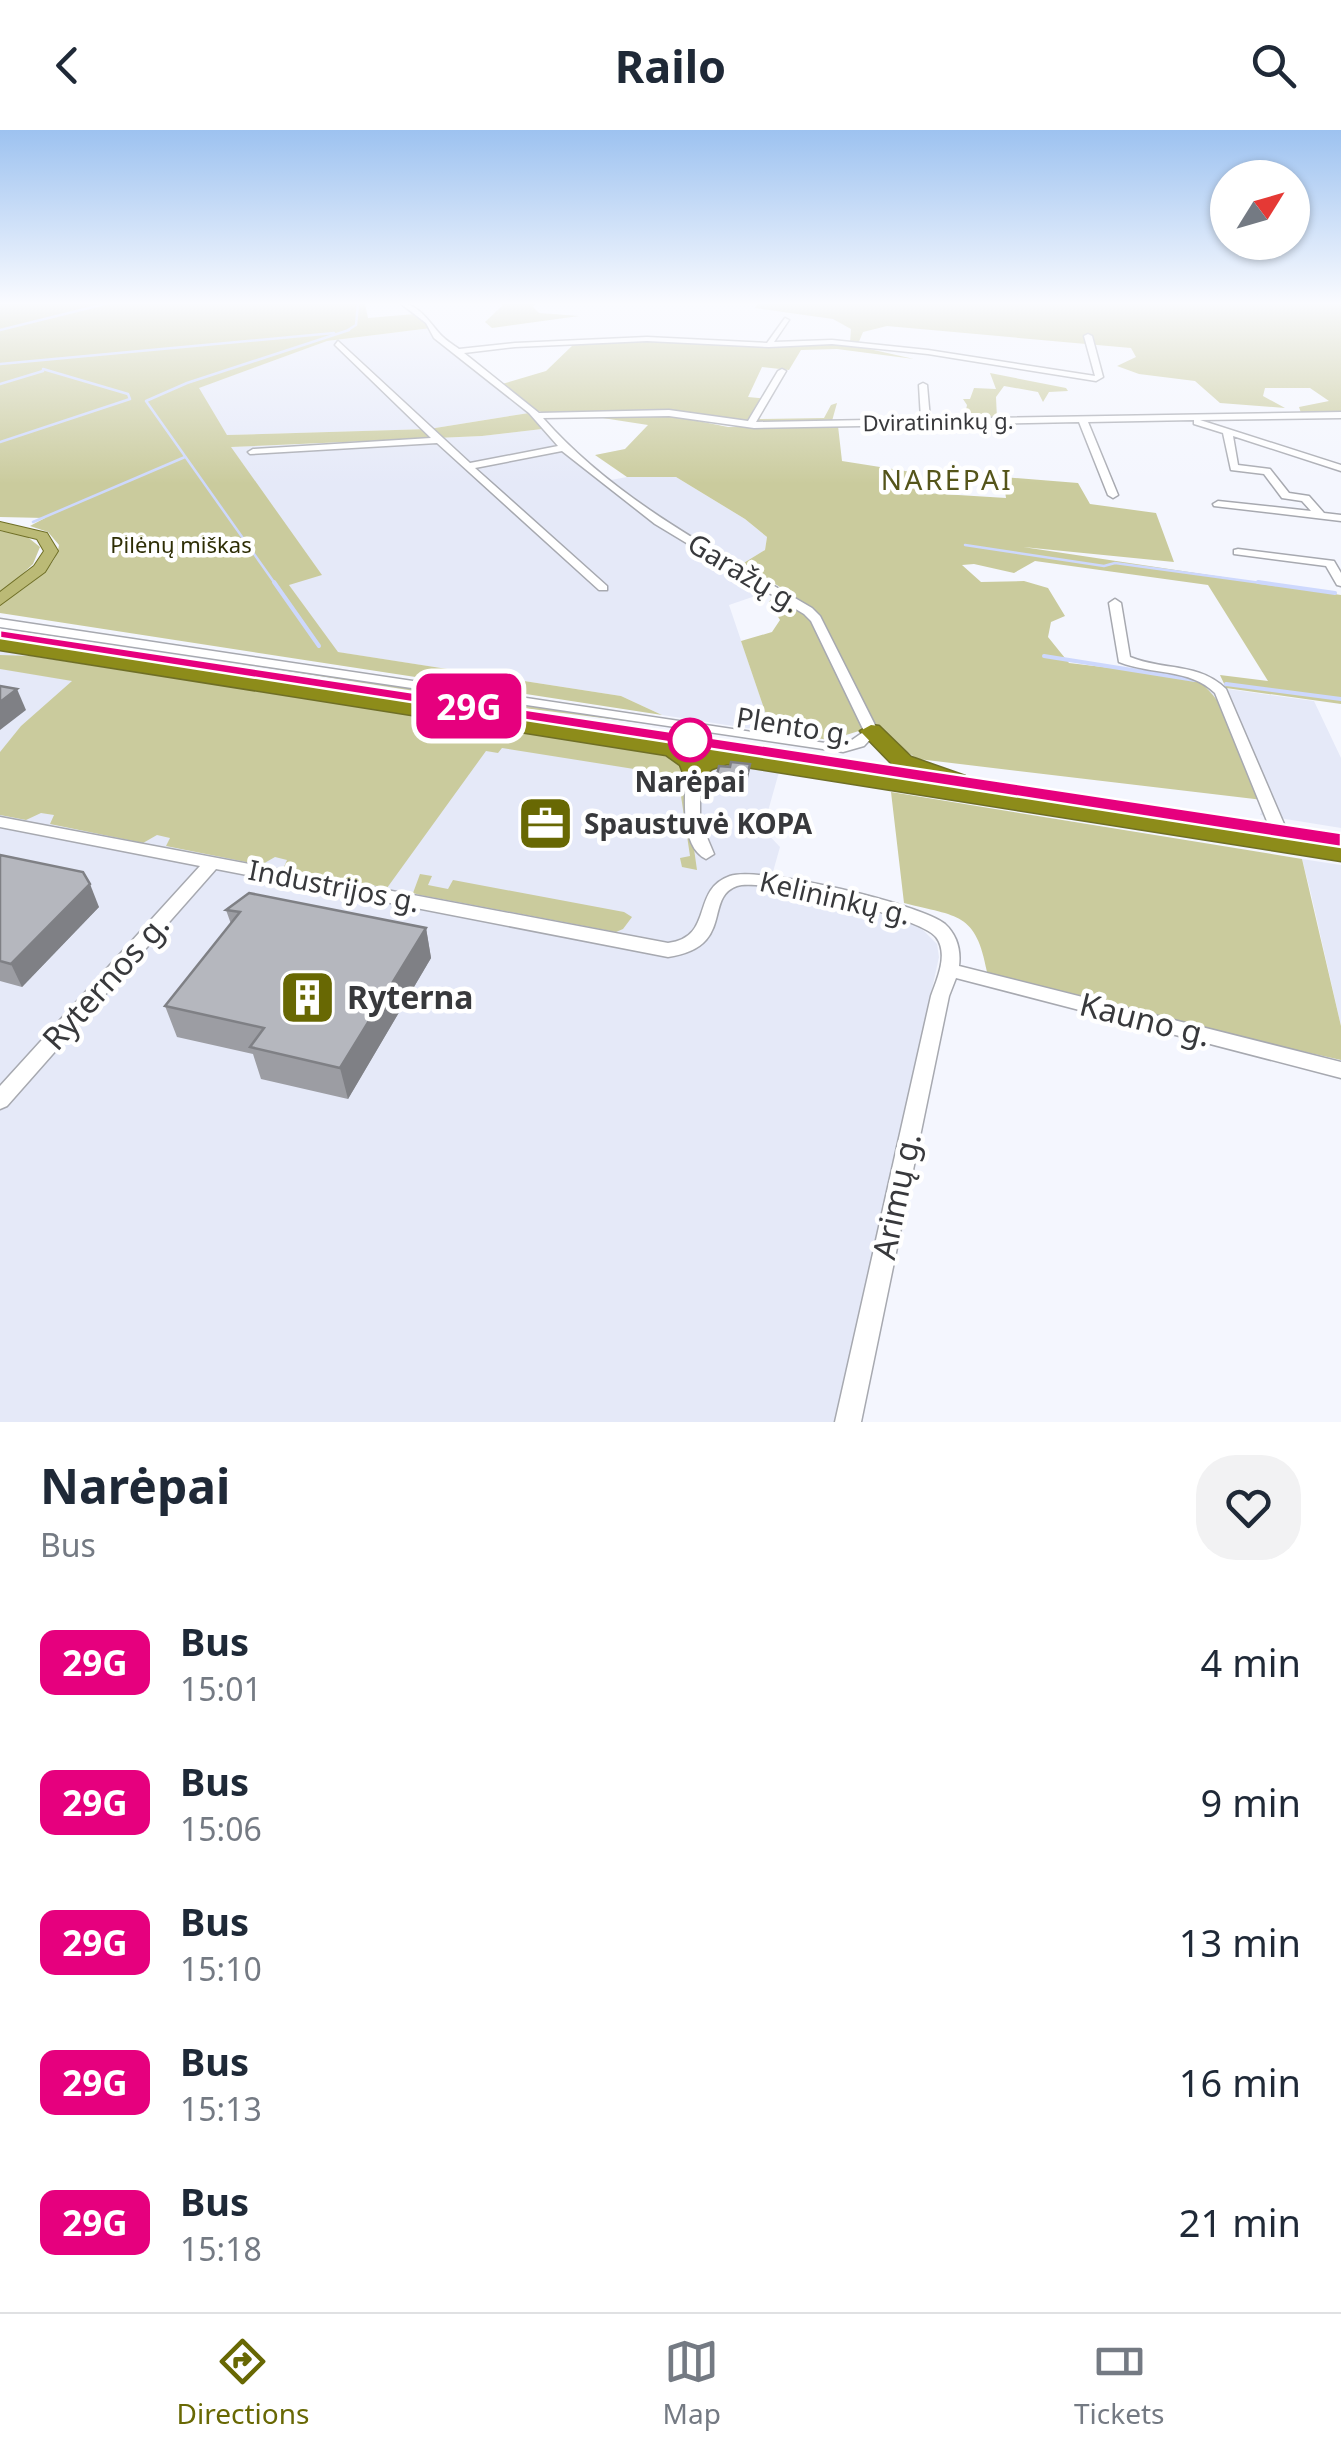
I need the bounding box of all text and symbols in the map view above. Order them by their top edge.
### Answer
text: Railo [615,35,726,96]
icon: back [40,38,95,93]
icon: search [1246,38,1301,93]
north arrow [1210,160,1310,260]
map controls [1210,160,1310,260]
street label: Dviratininkų g. [862,405,1014,437]
district label: NARĖPAI [881,460,1013,498]
street label: Garažų g. [681,524,808,621]
park label: Pilėnų miškas [110,529,252,559]
line badge: 29G [412,674,526,738]
text: 29G [436,683,502,730]
street label: Plento g. [734,697,855,753]
marker: Narėpai [669,719,711,761]
place label: Narėpai [634,762,746,800]
office icon: Spaustuvė KOPA [515,794,575,854]
place label: Spaustuvė KOPA [584,804,813,842]
street label: Industrijos g. [246,850,423,920]
street label: Kelininkų g. [756,861,914,933]
street label: Ryternos g. [32,903,178,1059]
building icon: Ryterna [278,968,338,1028]
place label: Ryterna [347,975,474,1018]
street label: Kauno g. [1076,982,1215,1056]
street label: Arimų g. [861,1129,930,1263]
text: Narėpai [40,1453,230,1518]
button: heart [1196,1455,1301,1560]
text: Bus [40,1523,96,1566]
text: Bus [180,1615,249,1667]
text: 4 min [1201,1636,1301,1688]
text: 29G [62,1639,128,1686]
text: 15:01 [180,1667,262,1710]
text: Bus [180,1755,249,1807]
text: 9 min [1201,1776,1301,1828]
text: 29G [62,1779,128,1826]
text: 15:06 [180,1807,262,1850]
text: Bus [180,1895,249,1947]
text: 13 min [1179,1916,1301,1968]
text: 29G [62,1919,128,1966]
text: 15:10 [180,1947,262,1990]
text: Bus [180,2035,249,2087]
text: 16 min [1179,2056,1301,2108]
text: 29G [62,2059,128,2106]
text: 15:13 [180,2087,262,2130]
text: Bus [180,2175,249,2227]
text: 21 min [1179,2196,1301,2248]
text: 29G [62,2199,128,2246]
text: 15:18 [180,2227,262,2270]
tab: Directions [177,2334,309,2432]
tab: Map [663,2334,721,2432]
tab: Tickets [1074,2334,1164,2432]

